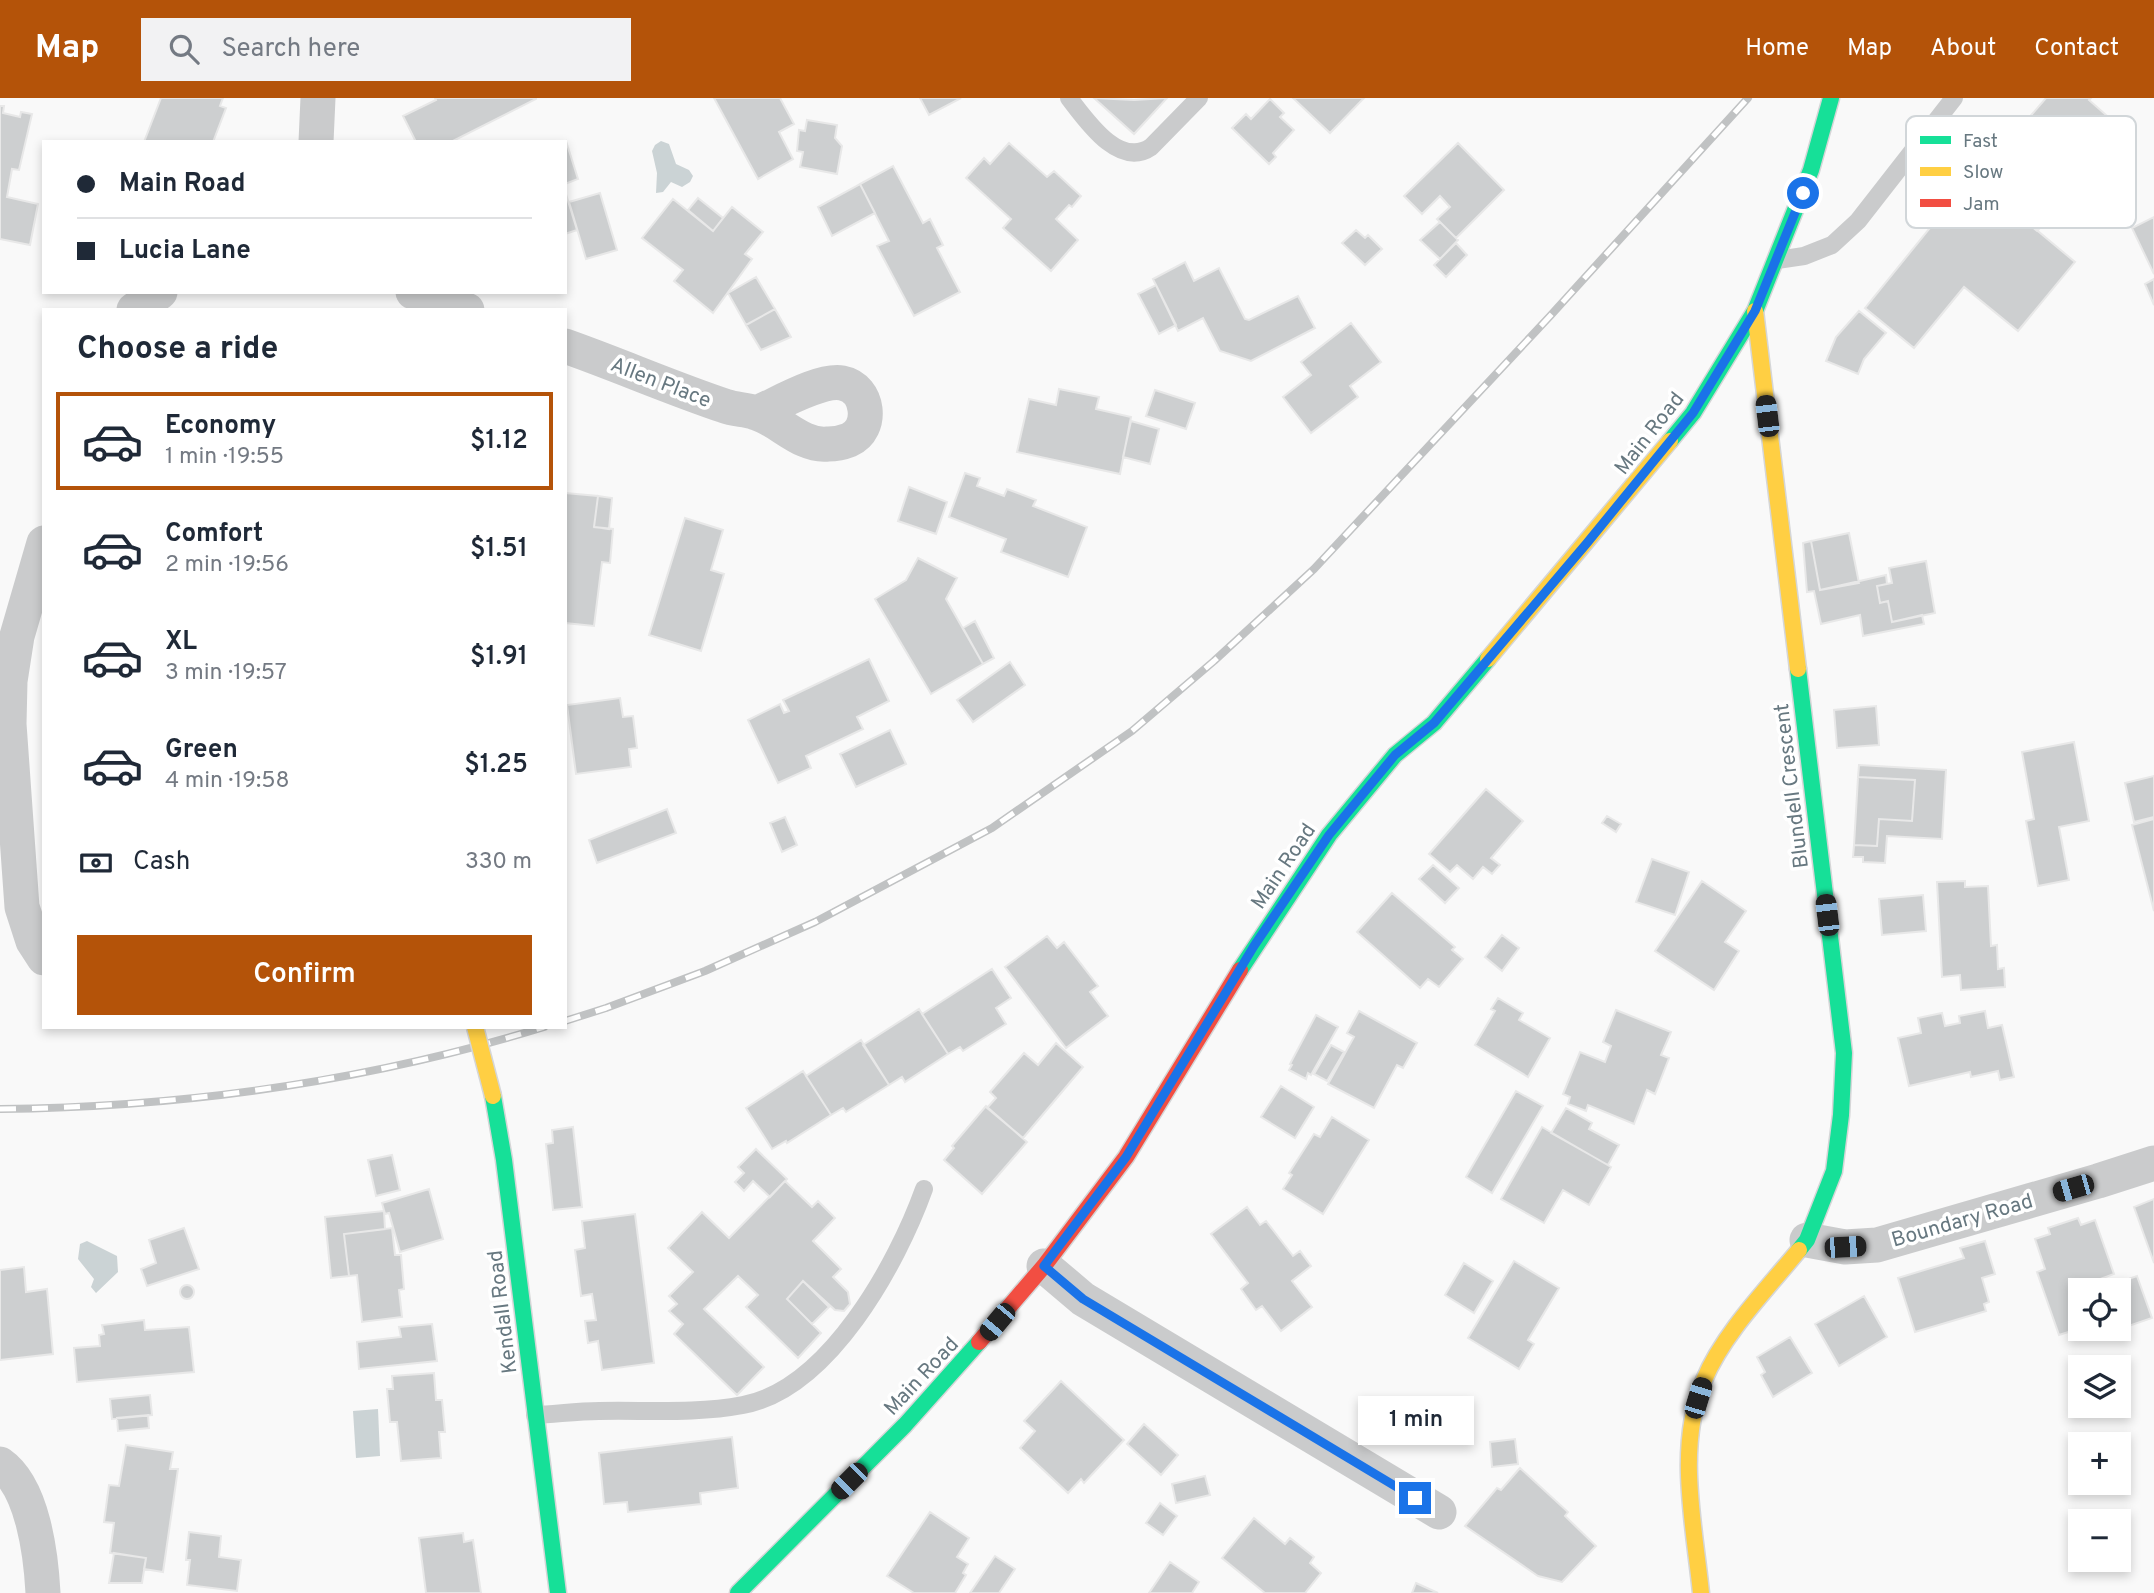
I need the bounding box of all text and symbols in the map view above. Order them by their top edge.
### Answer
search box [141,18,631,81]
text: Map [35,28,99,70]
icon: search [165,30,203,68]
text: Search here [221,33,360,66]
text: Home [1745,34,1809,64]
text: Map [1847,34,1892,64]
text: About [1930,34,1996,64]
text: Contact [2034,34,2119,64]
legend [1906,116,2136,228]
text: Fast [1963,130,1998,154]
text: Slow [1963,161,2003,185]
text: Main Road [119,168,245,201]
route start [1787,177,1819,209]
text: Jam [1963,193,2000,217]
text: Lucia Lane [119,235,251,268]
text: Choose a ride [77,330,278,370]
street label: Allen Place [606,352,715,415]
street label: Main Road [1609,387,1691,481]
car [1755,394,1780,438]
icon: car [81,410,144,473]
text: Economy [165,410,276,443]
text: $1.12 [470,425,528,458]
text: 1 min · 19:55 [165,443,284,472]
icon: car [81,518,144,581]
text: Comfort [165,518,263,551]
text: $1.51 [470,533,528,566]
text: 2 min · 19:56 [165,551,289,580]
icon: car [81,626,144,689]
text: XL [165,626,197,659]
text: $1.91 [470,641,528,674]
text: 3 min · 19:57 [165,659,287,688]
street label: Blundell Crescent [1769,702,1816,870]
icon: car [81,734,144,797]
text: Green [165,734,238,767]
text: $1.25 [464,749,528,782]
text: 4 min · 19:58 [165,767,290,796]
street label: Main Road [1246,819,1323,915]
icon: cash [77,844,115,882]
text: Cash [133,846,190,879]
text: 330 m [465,848,532,877]
car [1815,893,1840,937]
button: Confirm [77,935,532,1015]
car [2050,1172,2097,1204]
street label: Boundary Road [1889,1188,2036,1255]
car [1824,1235,1867,1259]
street label: Kendall Road [483,1248,524,1375]
map controls [2068,1278,2131,1572]
button: locate [2068,1278,2131,1341]
car [976,1299,1019,1345]
street label: Main Road [879,1332,965,1422]
button: layers [2068,1355,2131,1418]
car [1682,1375,1715,1421]
callout: 1 min [1357,1396,1473,1446]
text: 1 min [1389,1406,1443,1435]
button: + [2068,1432,2131,1495]
car [827,1459,872,1503]
route end [1399,1482,1431,1514]
button: − [2068,1509,2131,1572]

